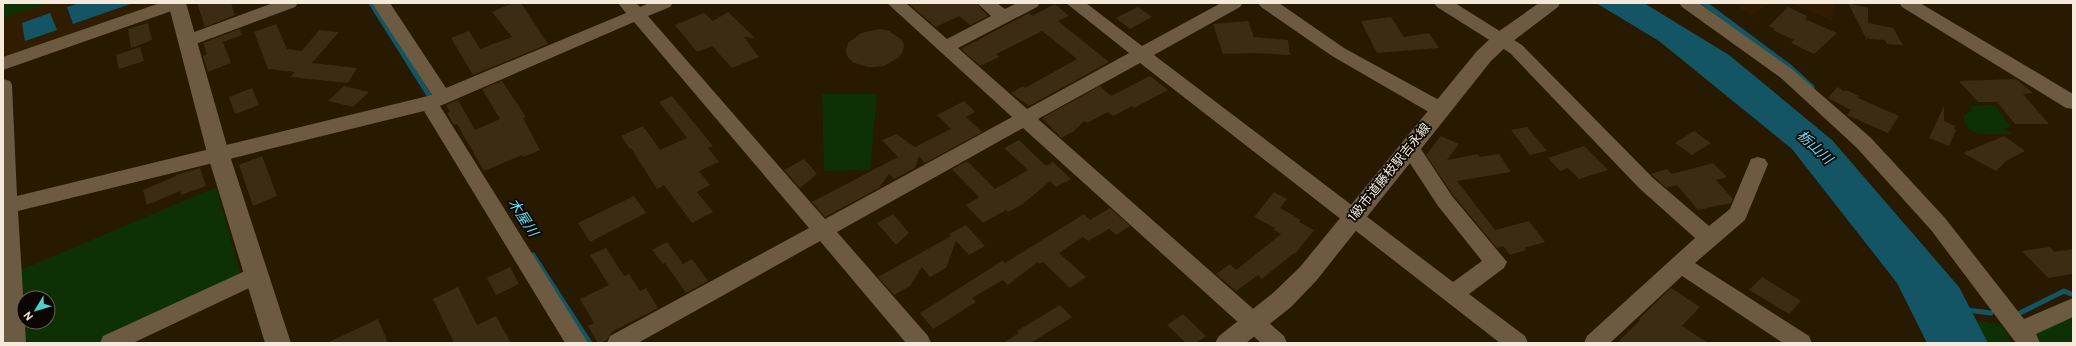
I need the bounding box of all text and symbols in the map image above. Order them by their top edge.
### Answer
street label: 1級市道藤枝駅吉永線 [1345,120,1435,225]
water label: 栃山川 [1793,127,1837,170]
water label: 木屋川 [503,196,542,242]
north arrow [16,290,56,330]
text: N [21,308,37,323]

